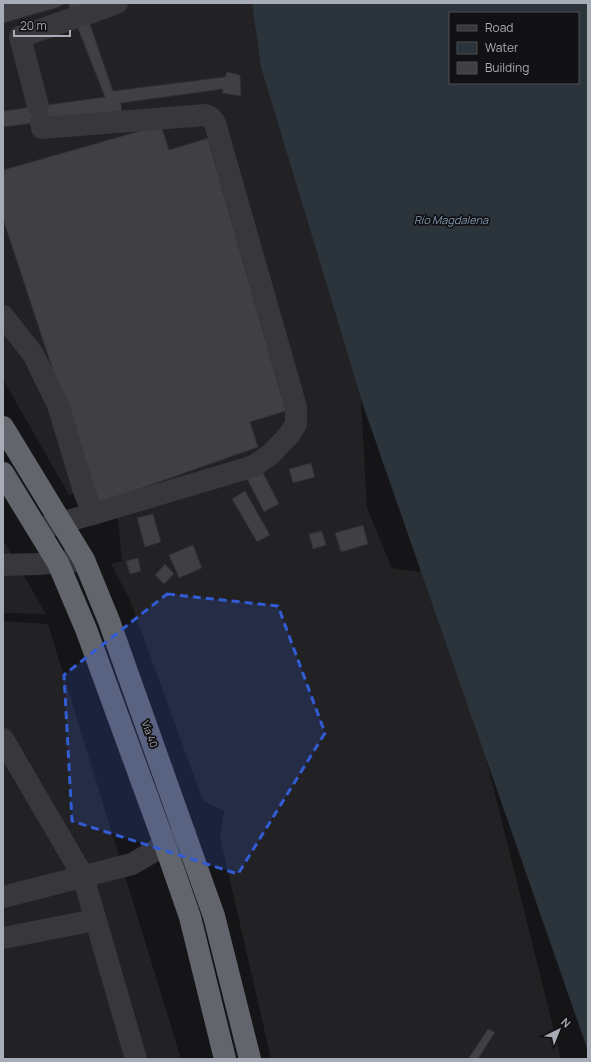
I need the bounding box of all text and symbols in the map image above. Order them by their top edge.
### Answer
scale bar [14,12,70,38]
legend [449,12,579,84]
text: 20 m [20,17,47,34]
text: Road [485,19,513,36]
text: Water [485,39,519,56]
text: Building [485,59,529,76]
water label: Río Magdalena [414,212,489,227]
street label: Vía 40 [139,719,161,749]
north arrow [539,1010,579,1050]
text: N [558,1014,574,1031]

